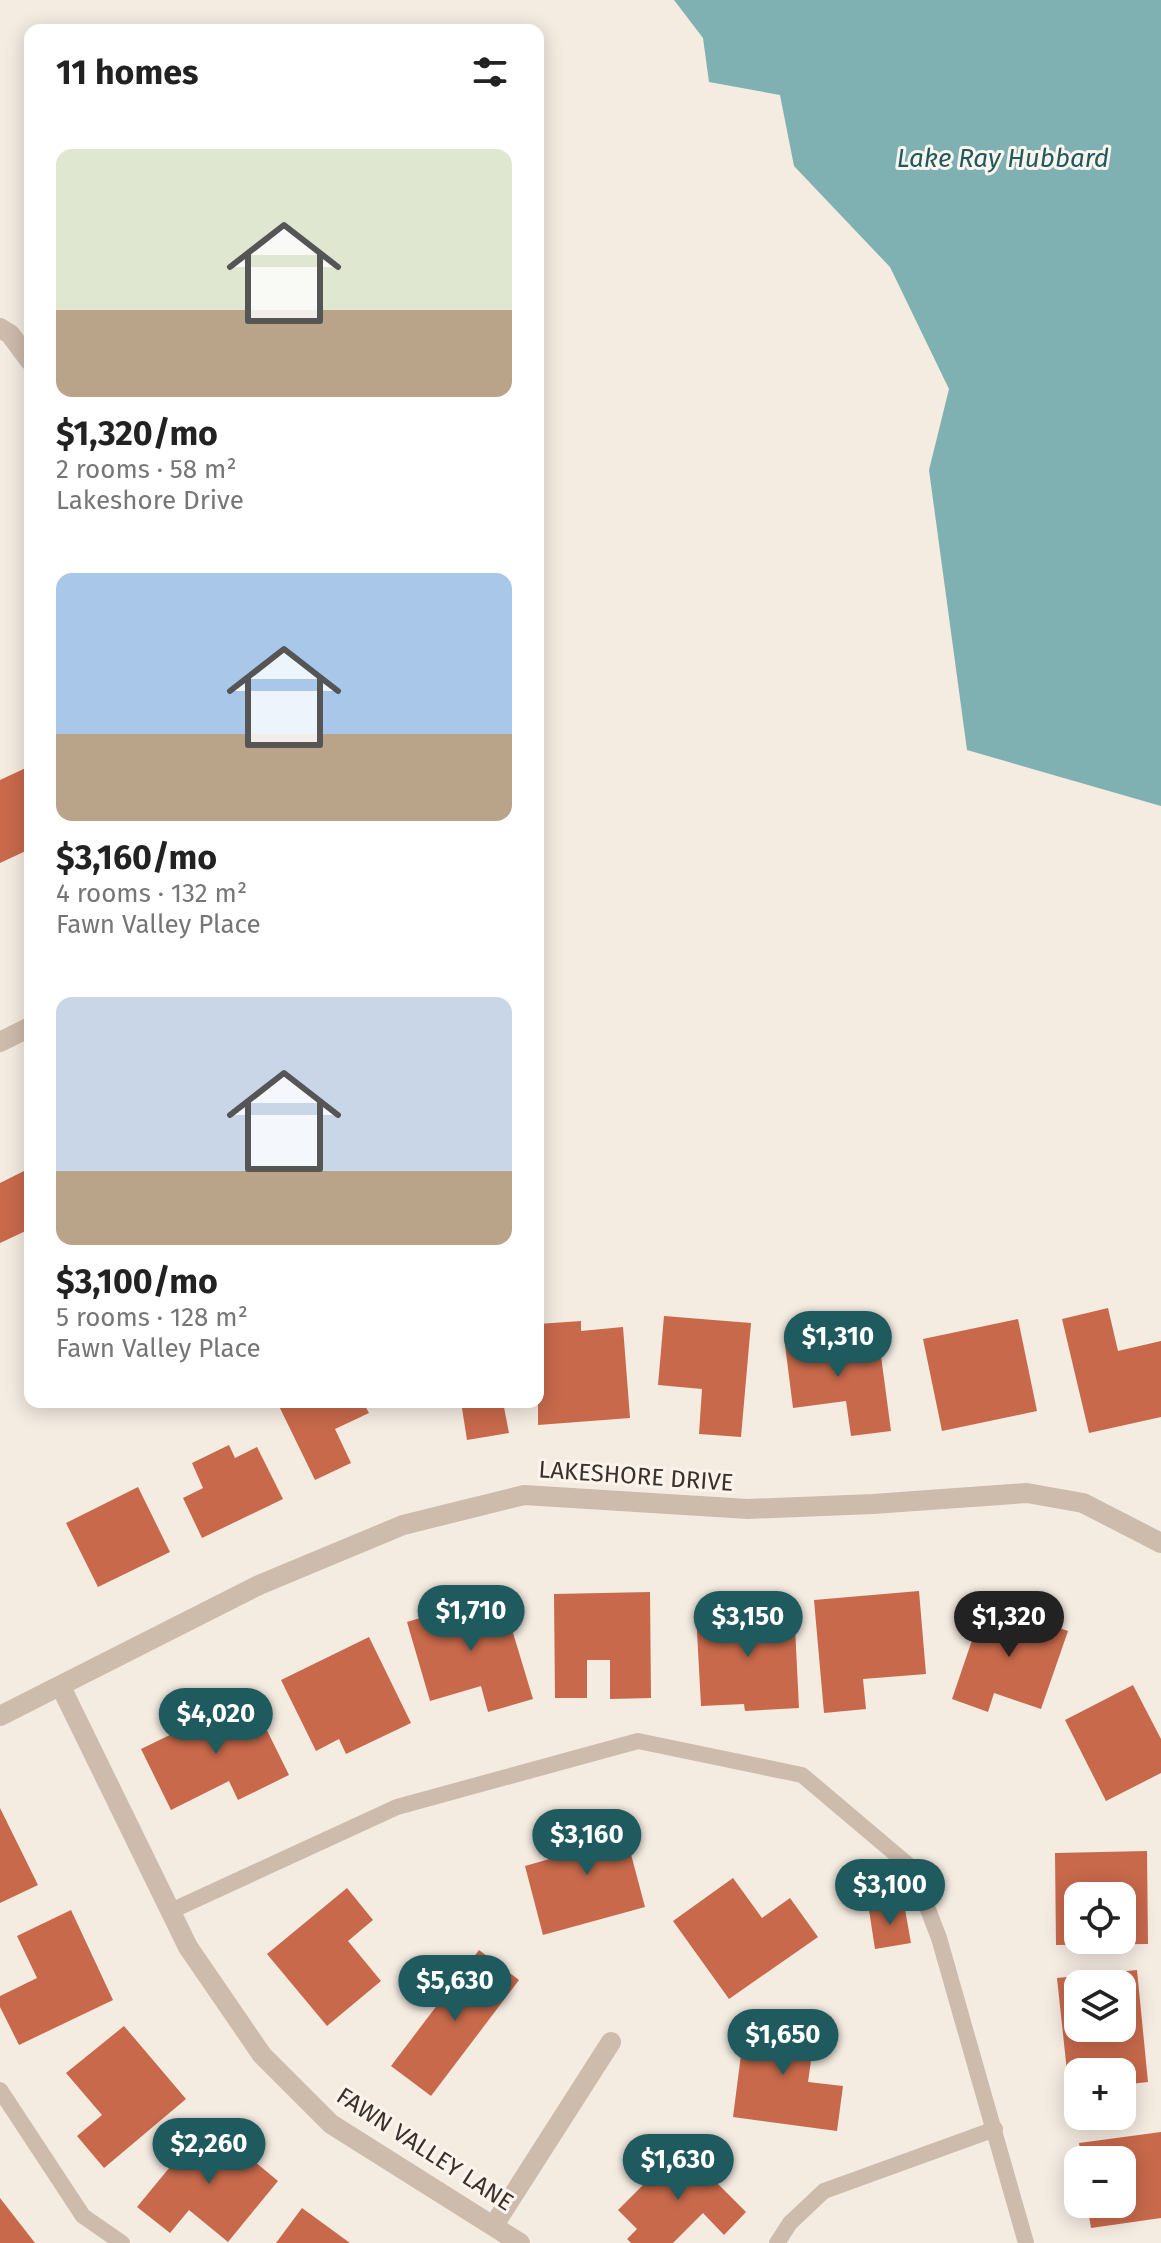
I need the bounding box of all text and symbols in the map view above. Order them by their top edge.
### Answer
icon: filters [468,50,512,94]
text: 11 homes [56,52,198,93]
water label: Lake Ray Hubbard [897,143,1109,174]
icon: home [212,201,356,345]
text: $1,320/mo [56,413,218,454]
text: 2 rooms · 58 m² [56,454,237,485]
text: Lakeshore Drive [56,485,244,516]
icon: home [212,625,356,769]
text: $3,160/mo [56,837,217,878]
text: 4 rooms · 132 m² [56,878,247,909]
text: Fawn Valley Place [56,909,261,940]
icon: home [212,1049,356,1193]
text: $3,100/mo [56,1261,218,1302]
text: 5 rooms · 128 m² [56,1302,248,1333]
pin: $1,310 [773,1311,903,1379]
text: $1,310 [802,1321,874,1352]
text: Fawn Valley Place [56,1333,261,1364]
street label: LAKESHORE DRIVE [538,1455,734,1497]
pin: $1,710 [406,1585,536,1653]
pin: $3,150 [683,1591,813,1659]
pin: $1,320 [944,1591,1074,1659]
text: $1,710 [436,1595,506,1626]
text: $3,150 [712,1601,784,1632]
text: $1,320 [972,1601,1046,1632]
pin: $4,020 [151,1688,281,1756]
text: $4,020 [177,1698,255,1729]
pin: $3,160 [522,1809,652,1877]
text: $3,160 [550,1819,624,1850]
pin: $3,100 [825,1859,955,1927]
text: $3,100 [853,1869,927,1900]
map controls [1064,1882,1136,2218]
button: locate [1064,1882,1136,1954]
pin: $5,630 [390,1955,520,2023]
text: $5,630 [416,1965,494,1996]
button: layers [1064,1970,1136,2042]
pin: $1,650 [718,2009,848,2077]
text: $1,650 [745,2019,821,2050]
button: + [1064,2058,1136,2130]
street label: FAWN VALLEY LANE [331,2081,519,2217]
pin: $2,260 [144,2118,274,2186]
text: $2,260 [170,2128,248,2159]
pin: $1,630 [613,2134,743,2202]
text: $1,630 [641,2144,715,2175]
button: − [1064,2146,1136,2218]

